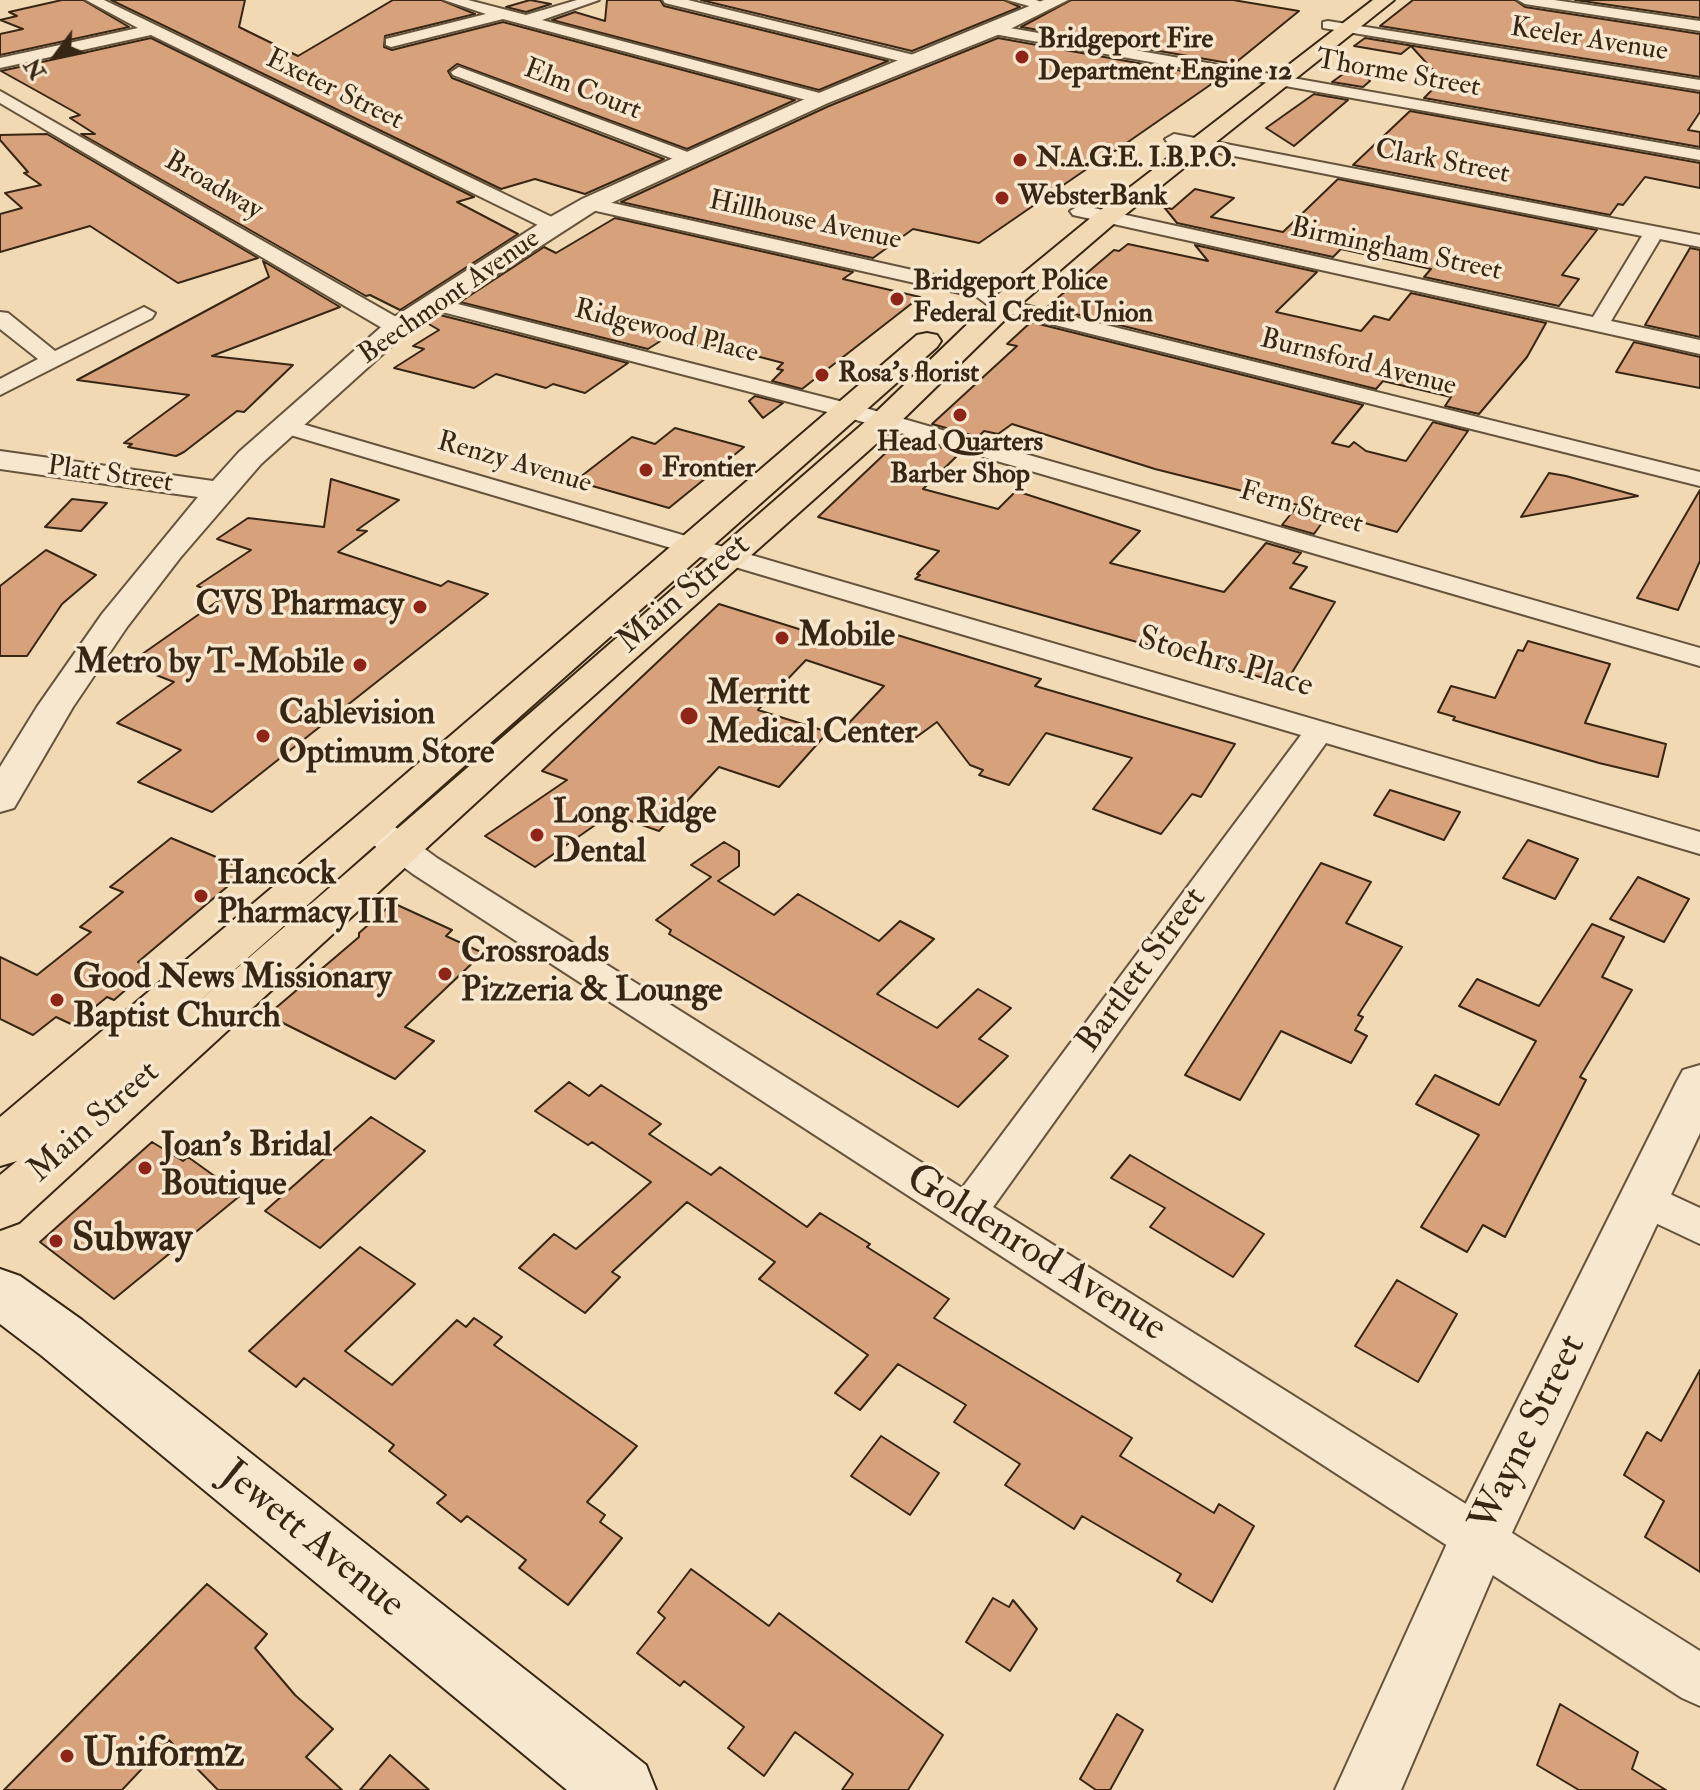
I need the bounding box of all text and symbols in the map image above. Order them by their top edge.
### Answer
street label: Keeler Avenue [1508,12,1670,70]
north arrow [16,16,96,96]
place label: Bridgeport Fire Department Engine 12 [1038,24,1292,90]
street label: Exeter Street [260,43,408,139]
street label: Thorme Street [1313,44,1483,106]
marker: Bridgeport Fire Department Engine 12 [1013,48,1031,66]
text: N [19,53,53,84]
street label: Elm Court [519,53,645,129]
street label: Clark Street [1372,134,1512,192]
place label: N.A.G.E. I.B.P.O. [1036,143,1236,177]
street label: Broadway [158,145,268,229]
marker: N.A.G.E. I.B.P.O. [1011,151,1029,169]
place label: WebsterBank [1018,181,1168,215]
street label: Hillhouse Avenue [706,185,904,259]
marker: WebsterBank [993,189,1011,207]
street label: Birmingham Street [1287,212,1505,290]
street label: Beechmont Avenue [353,223,547,373]
place label: Bridgeport Police Federal Credit Union [913,266,1153,332]
marker: Bridgeport Police Federal Credit Union [888,290,906,308]
street label: Ridgewood Place [571,294,761,372]
street label: Burnsford Avenue [1257,323,1459,405]
place label: Rosa's florist [838,358,979,392]
marker: Rosa's florist [813,366,831,384]
marker: Head Quarters Barber Shop [951,406,969,424]
street label: Renzy Avenue [433,426,595,502]
place label: Head Quarters Barber Shop [877,427,1043,493]
street label: Platt Street [45,451,175,501]
place label: Frontier [662,453,756,487]
marker: Frontier [637,461,655,479]
street label: Fern Street [1235,475,1367,543]
street label: Main Street [610,526,760,664]
place label: CVS Pharmacy [196,587,404,627]
marker: CVS Pharmacy [411,598,429,616]
place label: Mobile [798,618,895,658]
street label: Stoehrs Place [1133,620,1317,708]
marker: Mobile [773,629,791,647]
place label: Metro by T-Mobile [75,645,344,685]
marker: Metro by T-Mobile [351,656,369,674]
place label: Merritt Medical Center [707,676,917,756]
place label: Cablevision Optimum Store [279,696,494,776]
marker: Merritt Medical Center [678,705,700,727]
marker: Cablevision Optimum Store [254,727,272,745]
place label: Long Ridge Dental [553,795,716,874]
marker: Long Ridge Dental [528,826,546,844]
place label: Hancock Pharmacy III [217,856,399,936]
street label: Bartlett Street [1070,881,1216,1061]
marker: Hancock Pharmacy III [192,887,210,905]
place label: Crossroads Pizzeria & Lounge [461,934,723,1014]
place label: Good News Missionary Baptist Church [73,960,392,1040]
marker: Crossroads Pizzeria & Lounge [436,965,454,983]
marker: Good News Missionary Baptist Church [48,991,66,1009]
street label: Main Street [21,1054,169,1192]
place label: Joan's Bridal Boutique [161,1128,332,1208]
street label: Goldenrod Avenue [896,1156,1174,1354]
marker: Joan's Bridal Boutique [136,1159,154,1177]
place label: Subway [72,1217,192,1265]
marker: Subway [47,1232,65,1250]
street label: Wayne Street [1462,1328,1598,1540]
street label: Jewett Avenue [209,1452,413,1630]
place label: Uniformz [83,1732,244,1780]
marker: Uniformz [58,1747,76,1765]

